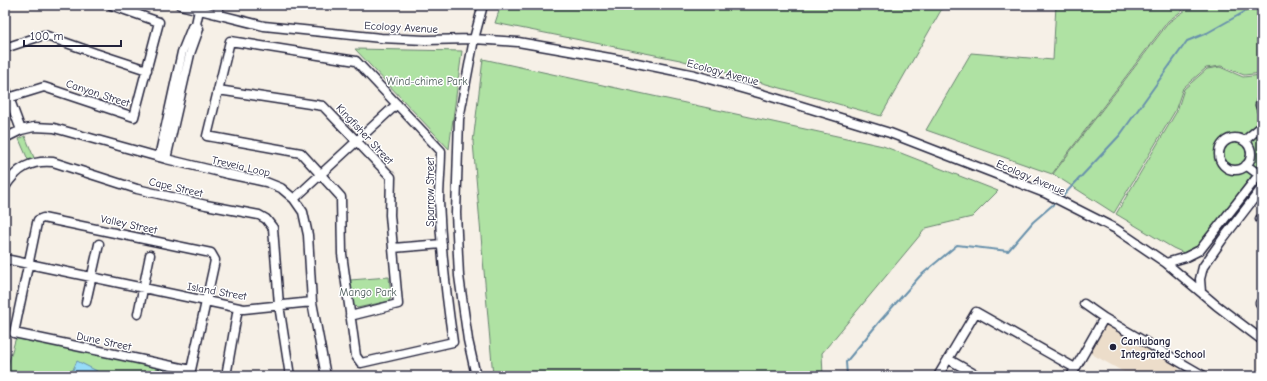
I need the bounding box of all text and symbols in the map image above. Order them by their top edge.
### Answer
street label: Ecology Avenue [364,19,439,36]
scale bar [24,22,121,48]
text: 100 m [30,29,63,43]
street label: Ecology Avenue [685,57,761,88]
park label: Wind-chime Park [386,75,468,88]
street label: Canyon Street [64,77,132,110]
street label: Kingfisher Street [333,101,396,168]
street label: Treveia Loop [210,153,272,180]
street label: Sparrow Street [424,156,437,227]
street label: Ecology Avenue [994,157,1068,198]
street label: Cape Street [148,175,205,200]
street label: Valley Street [99,212,159,237]
street label: Island Street [186,280,248,303]
park label: Mango Park [339,286,397,299]
street label: Dune Street [75,329,133,354]
place label: Canlubang Integrated School [1121,335,1205,361]
marker: Canlubang Integrated School [1108,342,1118,352]

